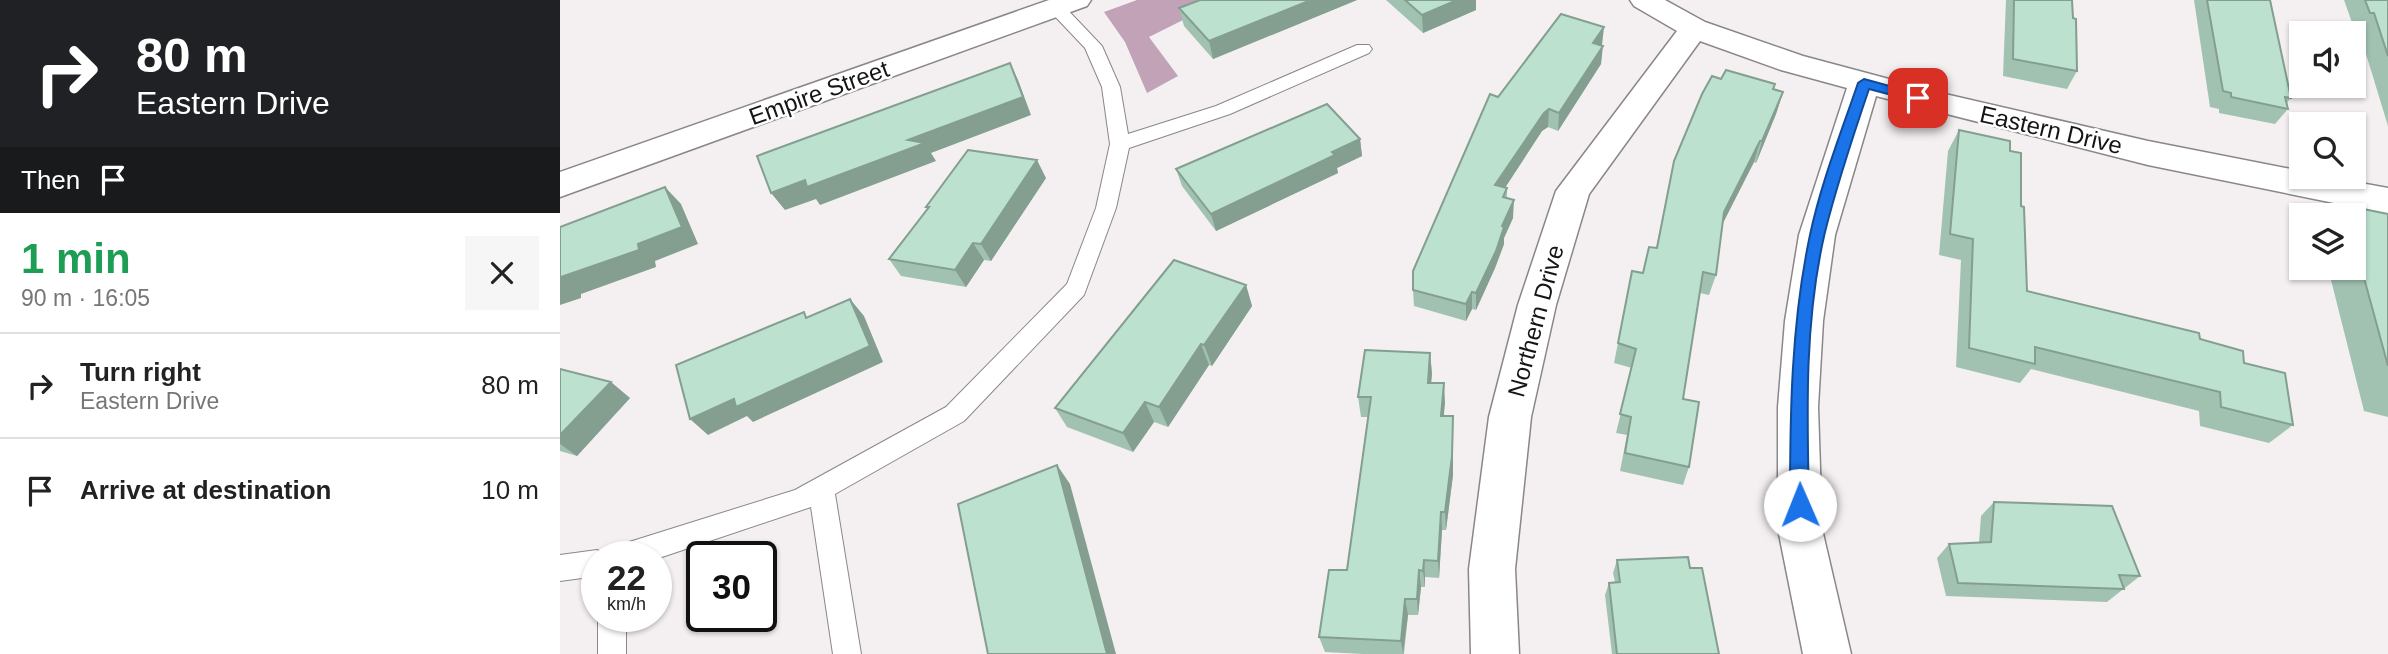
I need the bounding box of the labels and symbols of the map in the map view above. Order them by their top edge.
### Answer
street label: Empire Street [745,55,893,130]
pin [1888,68,1948,128]
street label: Eastern Drive [1977,100,2125,159]
street label: Northern Drive [1502,242,1569,400]
position arrow [1763,468,1837,542]
speed limit sign: 30 [686,541,777,632]

